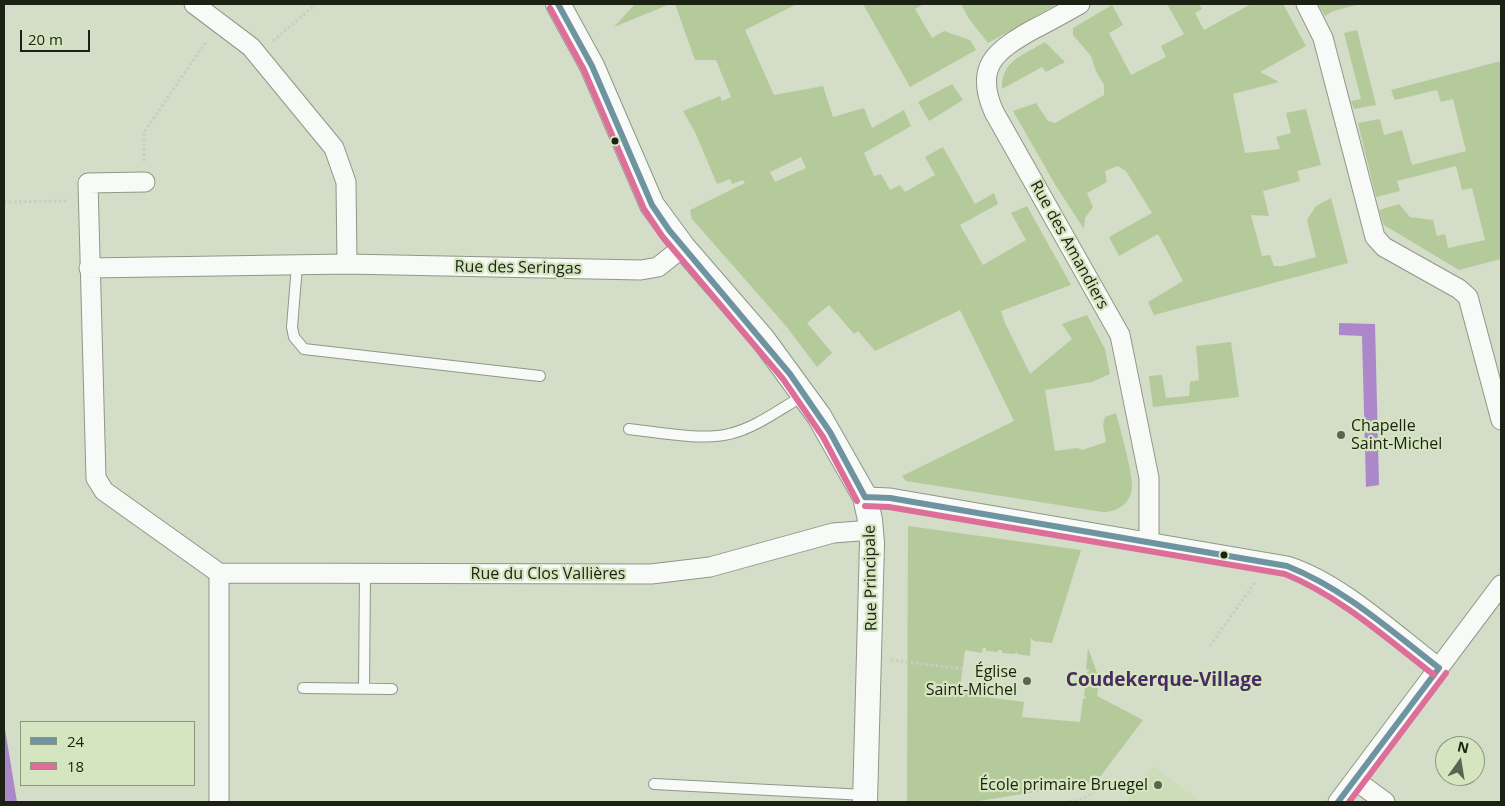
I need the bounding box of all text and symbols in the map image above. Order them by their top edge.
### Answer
scale bar [22,20,92,52]
text: 20 m [28,29,63,49]
unlabelled marker [610,136,620,146]
street label: Rue des Amandiers [1026,177,1112,313]
street label: Rue des Seringas [454,257,582,279]
place label: Chapelle Saint-Michel [1351,416,1442,454]
marker: Chapelle Saint-Michel [1335,429,1347,441]
street label: Rue Principale [860,525,882,631]
unlabelled marker [1219,550,1229,560]
street label: Rue du Clos Vallières [471,564,625,584]
place label: Église Saint-Michel [926,662,1017,700]
district label: Coudekerque-Village [1066,670,1262,692]
marker: Église Saint-Michel [1021,675,1033,687]
legend [20,721,195,786]
text: 24 [67,731,84,751]
north arrow [1435,736,1485,786]
text: N [1456,736,1471,757]
text: 18 [67,756,84,776]
place label: École primaire Bruegel [979,775,1148,795]
marker: École primaire Bruegel [1152,779,1164,791]

